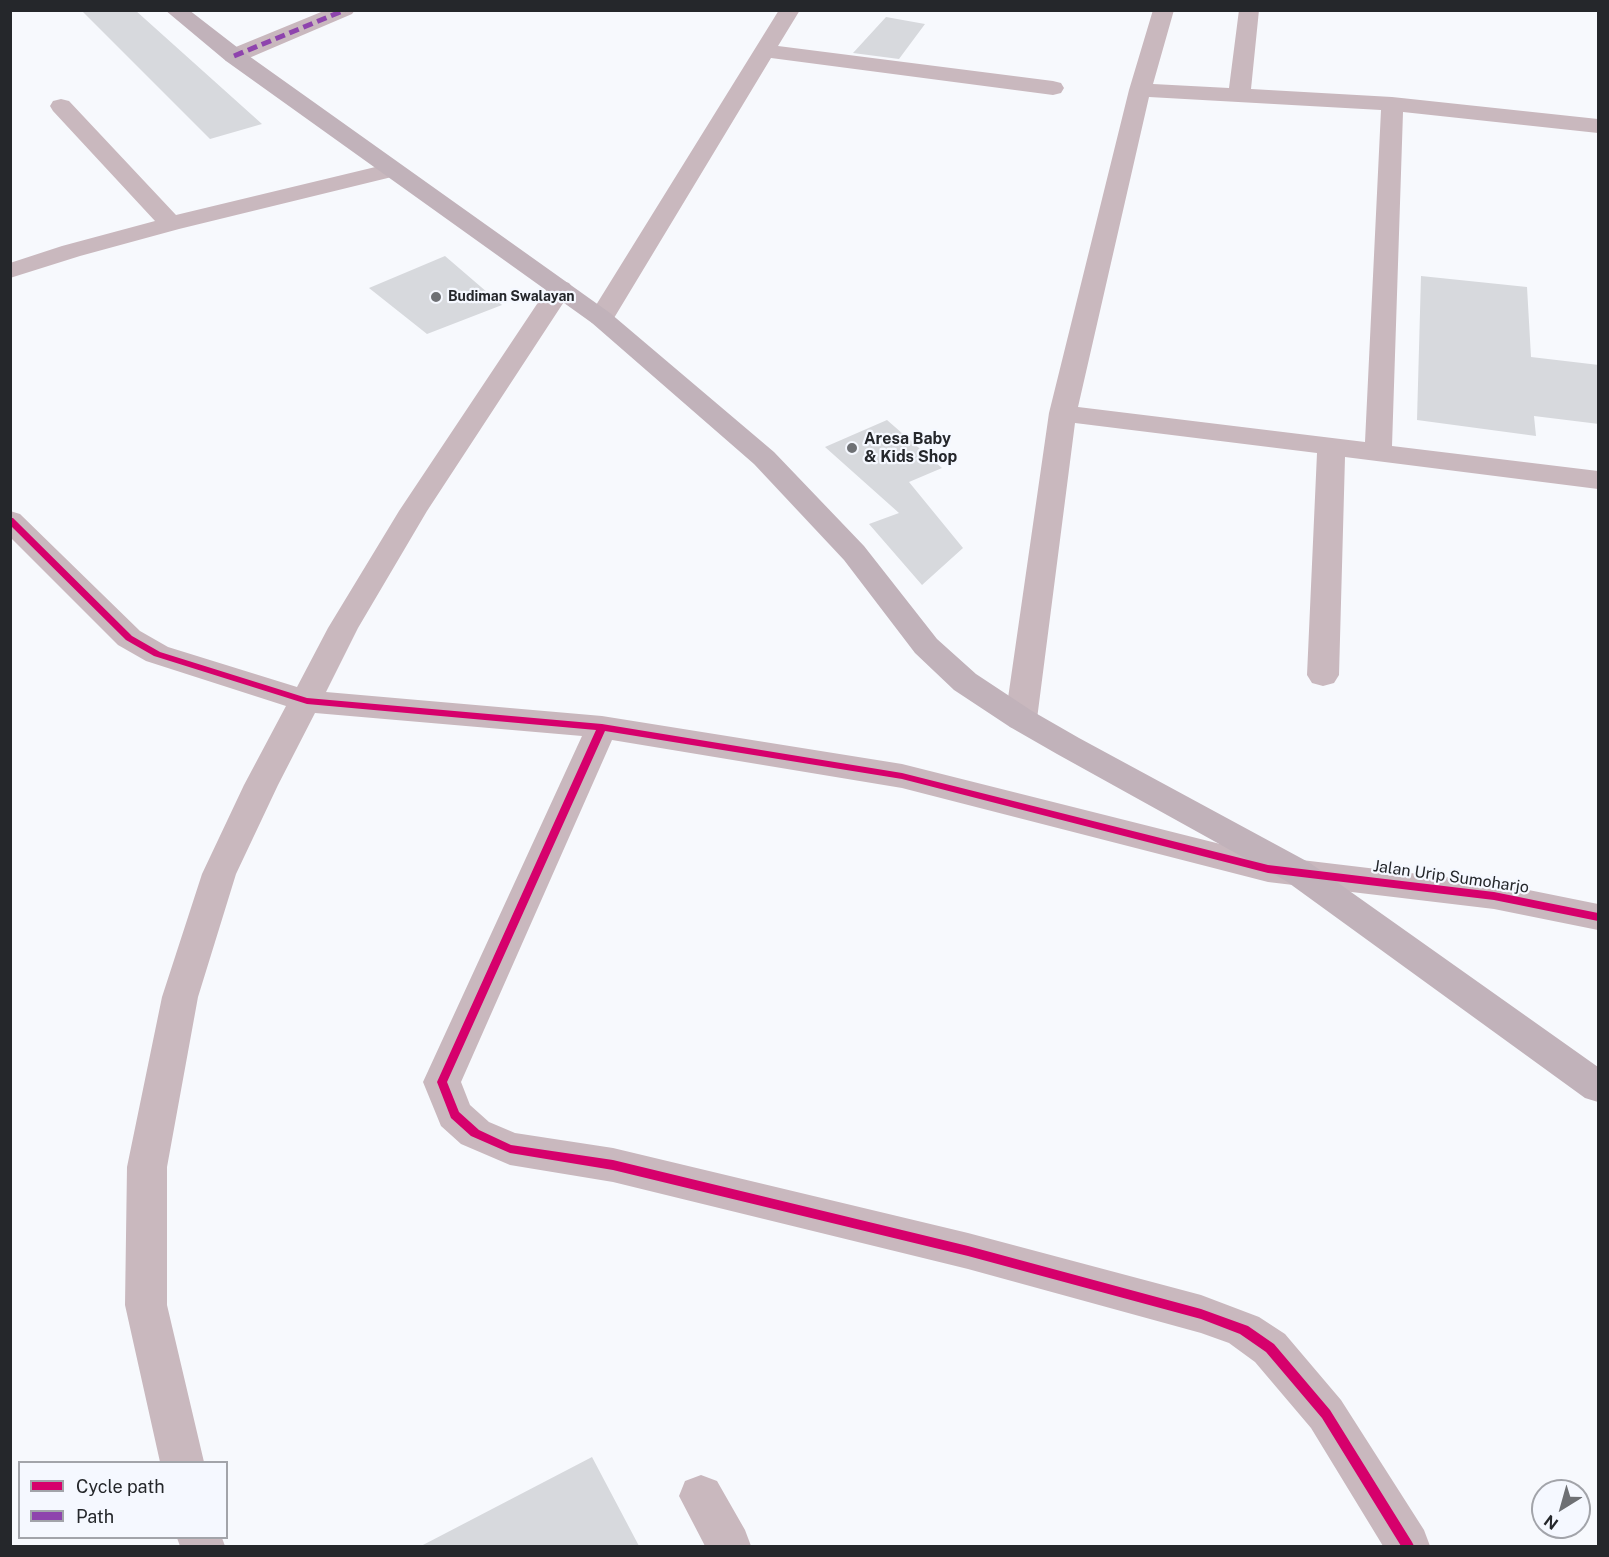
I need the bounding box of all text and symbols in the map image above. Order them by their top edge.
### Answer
place label: Budiman Swalayan [448,289,575,305]
marker: Budiman Swalayan [429,290,443,304]
place label: Aresa Baby & Kids Shop [864,429,957,467]
marker: Aresa Baby & Kids Shop [845,441,859,455]
street label: Jalan Urip Sumoharjo [1372,857,1530,897]
legend [18,1461,228,1539]
text: Cycle path [76,1476,165,1497]
north arrow [1531,1479,1591,1539]
text: Path [76,1506,114,1527]
text: N [1540,1511,1562,1534]

